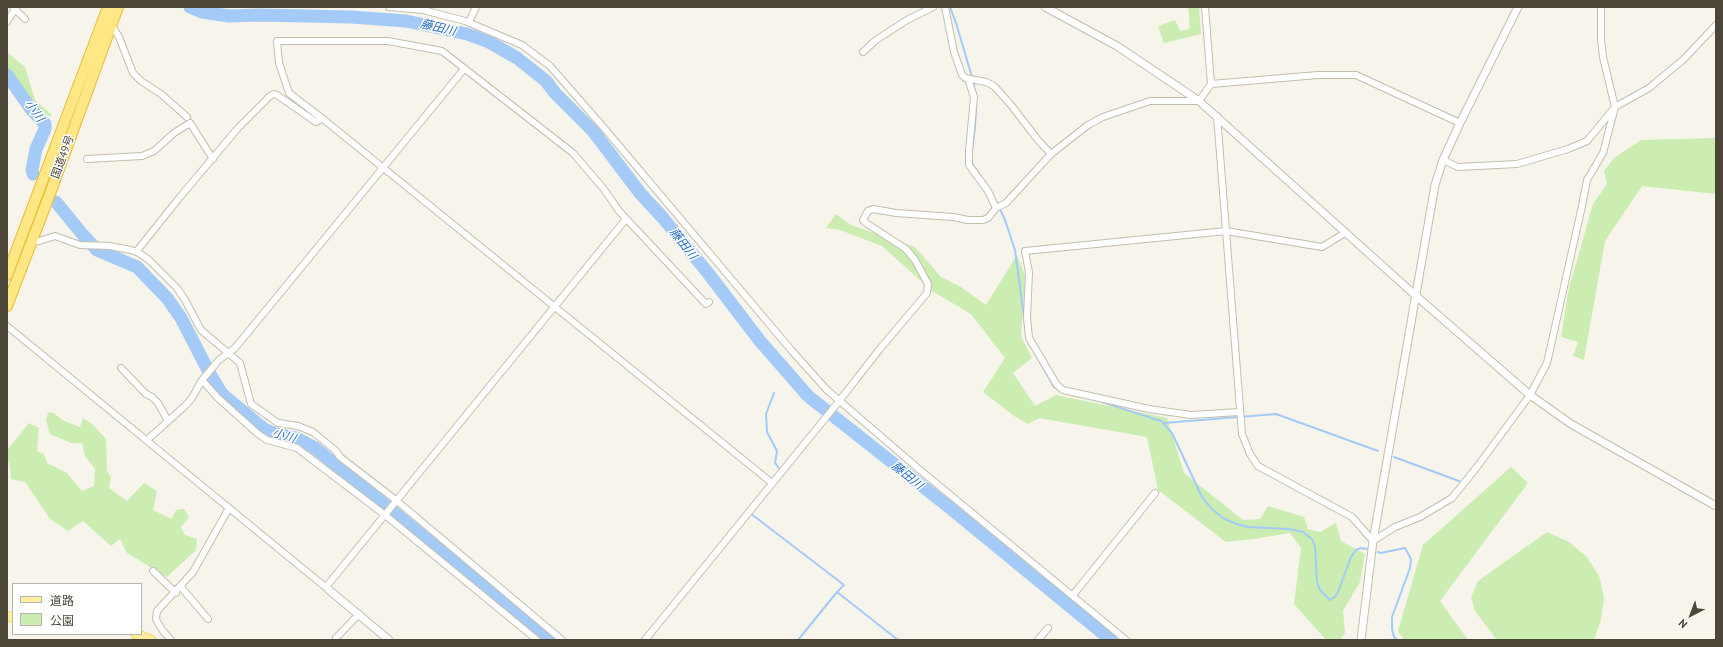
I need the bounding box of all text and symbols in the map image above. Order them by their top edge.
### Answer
water label: 藤田川 [419,17,457,39]
water label: 小川 [21,97,47,125]
street label: 国道49号 [49,134,77,180]
water label: 藤田川 [666,225,700,263]
water label: 小川 [270,426,298,446]
water label: 藤田川 [888,459,926,493]
legend [12,583,142,635]
text: 道路 [50,593,74,608]
north arrow [1671,595,1711,635]
text: 公園 [50,613,74,628]
text: N [1676,616,1690,632]

